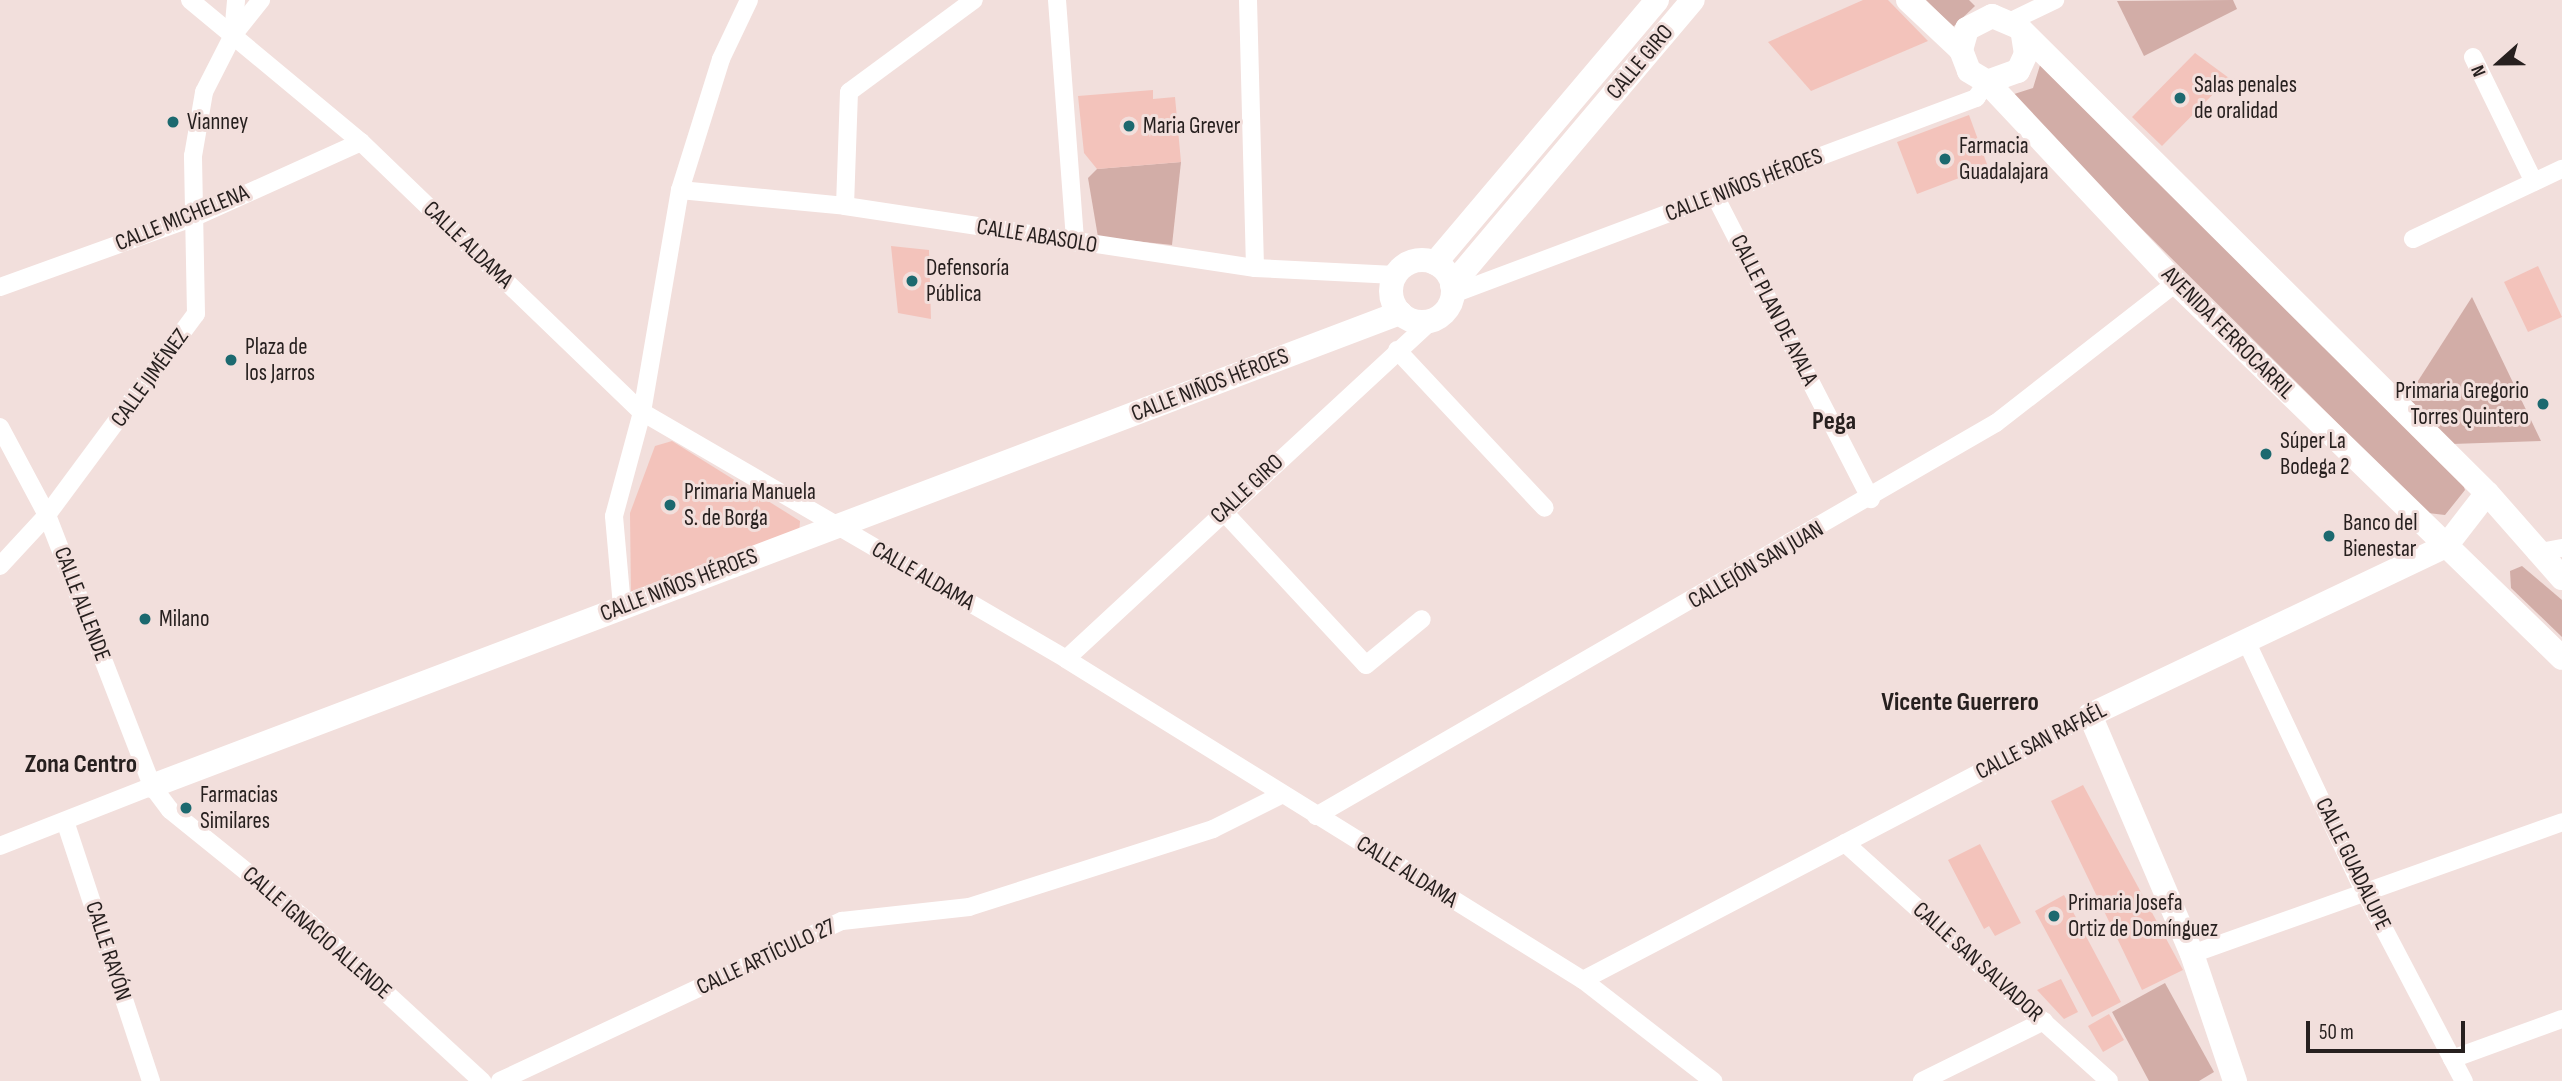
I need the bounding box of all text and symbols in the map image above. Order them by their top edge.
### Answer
street label: CALLE GIRO [1601,19,1679,105]
north arrow [2464,28,2534,98]
text: N [2466,62,2491,80]
place label: Salas penales de oralidad [2194,71,2297,125]
marker: Salas penales de oralidad [2172,90,2188,106]
place label: Vianney [187,108,248,136]
place label: Maria Grever [1143,112,1240,140]
marker: Vianney [165,114,181,130]
marker: Maria Grever [1121,118,1137,134]
place label: Farmacia Guadalajara [1959,132,2049,186]
street label: CALLE NIÑOS HÉROES [1661,142,1827,228]
marker: Farmacia Guadalajara [1937,151,1953,167]
street label: CALLE MICHELENA [111,179,253,257]
street label: CALLE ALDAMA [417,196,519,294]
street label: CALLE ABASOLO [975,213,1099,259]
street label: CALLE PLAN DE AYALA [1724,230,1824,390]
place label: Defensoría Pública [926,254,1009,308]
street label: AVENIDA FERROCARRIL [2156,261,2300,405]
marker: Defensoría Pública [904,273,920,289]
street label: CALLE JIMÉNEZ [105,324,195,432]
place label: Plaza de los Jarros [245,333,315,387]
street label: CALLE NIÑOS HÉROES [1127,342,1293,428]
marker: Plaza de los Jarros [223,352,239,368]
place label: Primaria Gregorio Torres Quintero [2395,377,2529,431]
marker: Primaria Gregorio Torres Quintero [2535,396,2551,412]
district label: Pega [1812,406,1856,438]
place label: Súper La Bodega 2 [2280,427,2349,481]
marker: Súper La Bodega 2 [2258,446,2274,462]
street label: CALLE GIRO [1205,449,1289,529]
place label: Primaria Manuela S. de Borga [684,478,816,532]
marker: Primaria Manuela S. de Borga [662,497,678,513]
place label: Banco del Bienestar [2343,509,2417,563]
street label: CALLEJÓN SAN JUAN [1683,515,1829,615]
marker: Banco del Bienestar [2321,528,2337,544]
street label: CALLE ALDAMA [867,536,979,616]
street label: CALLE NIÑOS HÉROES [596,542,762,628]
street label: CALLE ALLENDE [48,543,116,665]
place label: Milano [159,605,209,633]
marker: Milano [137,611,153,627]
district label: Vicente Guerrero [1881,687,2039,719]
street label: CALLE SAN RAFAÉL [1971,696,2111,786]
district label: Zona Centro [25,749,137,781]
place label: Farmacias Similares [200,781,278,835]
street label: CALLE GUADALUPE [2309,794,2397,934]
marker: Farmacias Similares [178,800,194,816]
street label: CALLE ALDAMA [1351,830,1463,914]
street label: CALLE IGNACIO ALLENDE [237,861,397,1005]
place label: Primaria Josefa Ortiz de Domínguez [2068,889,2218,943]
street label: CALLE SAN SALVADOR [1907,896,2049,1028]
street label: CALLE RAYÓN [79,898,137,1004]
marker: Primaria Josefa Ortiz de Domínguez [2046,908,2062,924]
street label: CALLE ARTÍCULO 27 [692,913,840,1001]
scale bar [2310,1007,2469,1052]
text: 50 m [2319,1020,2354,1045]

